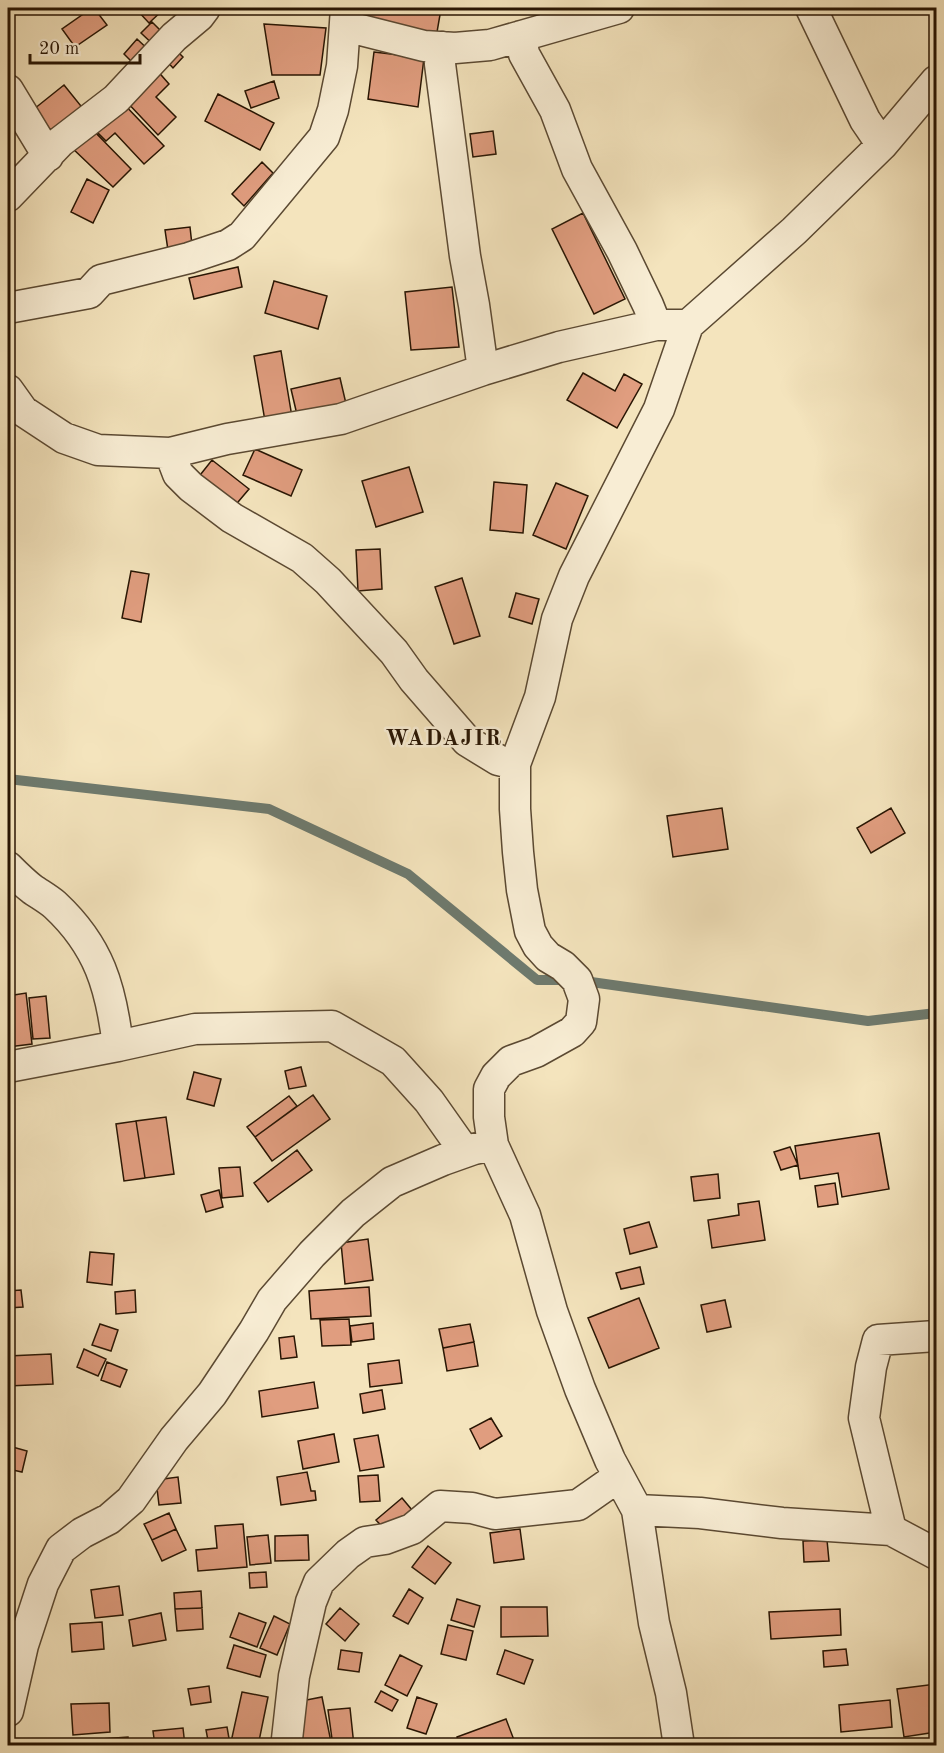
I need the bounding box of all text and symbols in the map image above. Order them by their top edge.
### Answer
scale bar [30,27,140,65]
text: 20 m [39,40,79,58]
district label: WADAJIR [385,728,503,750]

